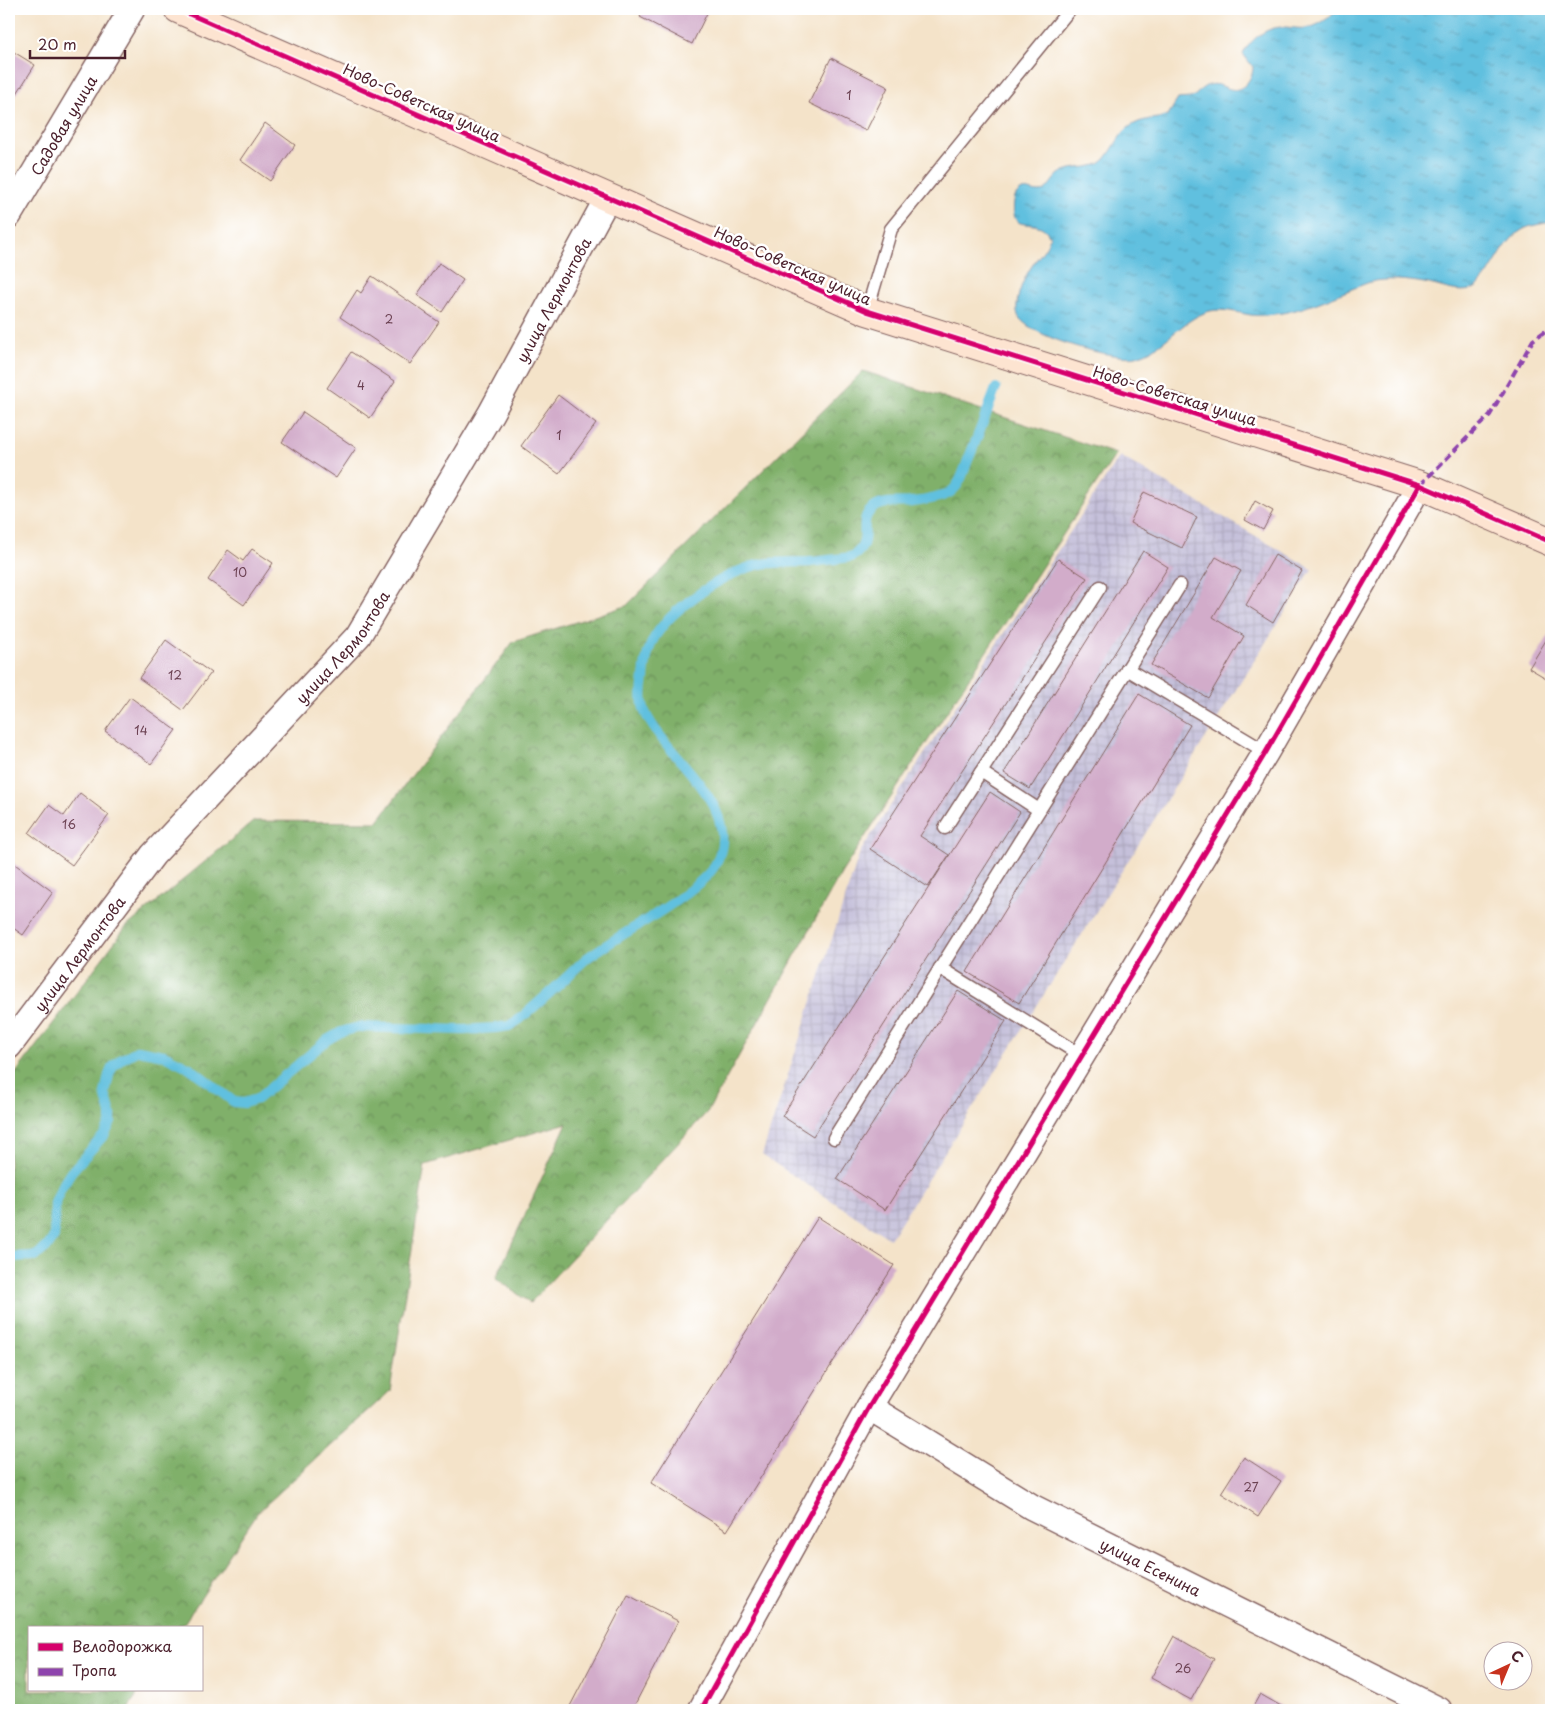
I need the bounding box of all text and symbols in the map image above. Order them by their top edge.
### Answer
scale bar [30,28,125,60]
text: 20 m [38,32,77,55]
street label: Ново-Советская улица [340,57,505,147]
street label: Садовая улица [24,70,102,179]
house number: 1 [846,86,852,104]
street label: Ново-Советская улица [711,220,876,310]
street label: улица Лермонтова [509,232,596,366]
house number: 2 [385,310,393,328]
street label: Ново-Советская улица [1090,359,1260,431]
house number: 4 [357,376,365,394]
house number: 1 [556,426,562,444]
house number: 10 [233,563,247,581]
street label: улица Лермонтова [290,585,395,708]
house number: 12 [168,666,182,684]
house number: 14 [134,721,148,739]
house number: 16 [62,815,76,833]
street label: улица Лермонтова [28,890,130,1016]
house number: 27 [1244,1478,1259,1496]
street label: улица Есенина [1096,1531,1206,1601]
legend [28,1626,202,1692]
text: Велодорожка [72,1634,173,1657]
north arrow [1482,1642,1532,1692]
text: С [1506,1645,1528,1667]
text: Тропа [72,1658,117,1681]
house number: 26 [1175,1659,1191,1677]

